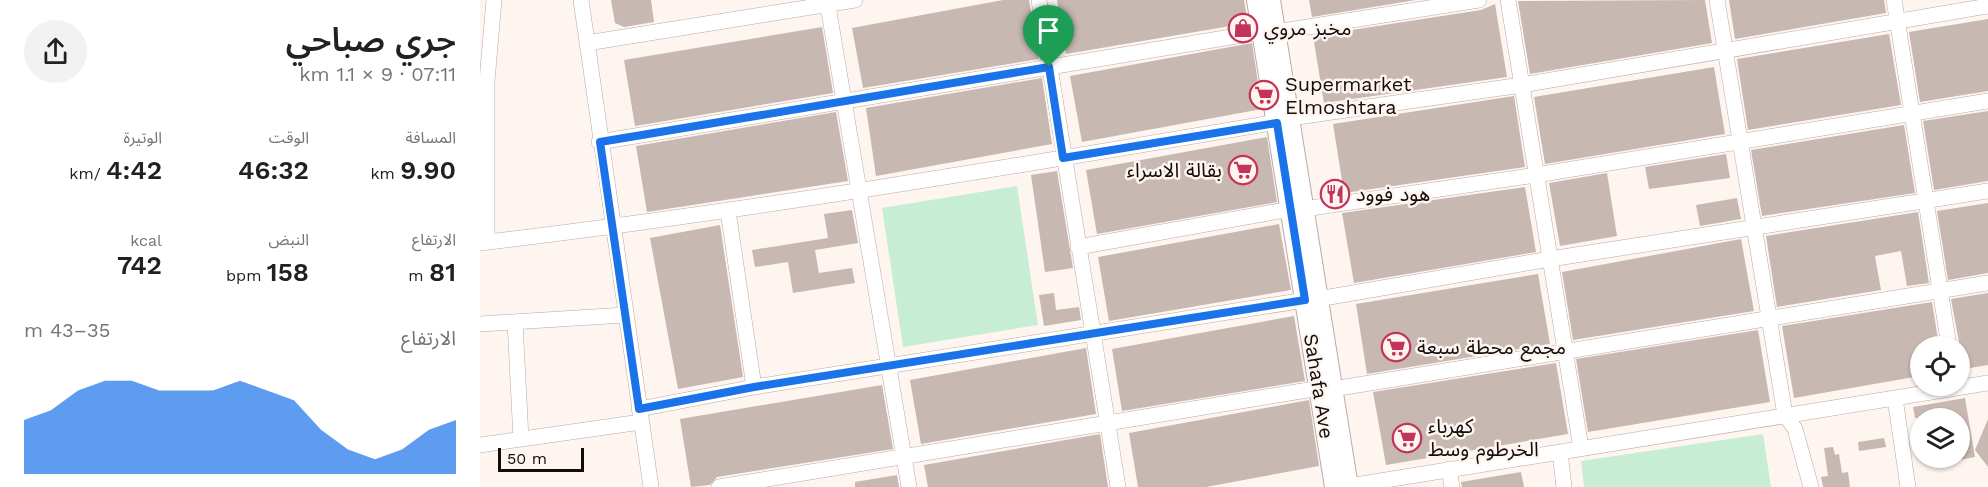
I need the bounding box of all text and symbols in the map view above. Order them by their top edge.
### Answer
pin [1023,5,1074,67]
shop icon: مخبز مروي [1227,12,1259,44]
icon: arrive [1032,14,1065,47]
place label: مخبز مروي [1264,16,1351,44]
button: share [24,20,87,83]
text: جري صباحي [286,20,456,59]
text: 07:11 · 9 × 1.1 km [299,62,456,86]
place label: Supermarket Elmoshtara [1285,72,1412,119]
supermarket icon: Supermarket Elmoshtara [1248,79,1280,111]
text: الوتيرة [124,128,162,147]
text: الوقت [269,128,309,147]
text: المسافة [406,128,456,147]
supermarket icon: بقالة الاسراء [1227,154,1259,186]
text: 4:42 [106,155,162,185]
text: 46:32 [238,155,309,185]
text: 9.90 [400,155,456,185]
place label: بقالة الاسراء [1127,158,1222,182]
text: /km [69,164,106,183]
text: km [371,164,400,183]
restaurant icon: هود فوود [1319,178,1351,210]
place label: هود فوود [1356,182,1430,206]
text: النبض [268,230,309,249]
text: الارتفاع [412,230,456,249]
text: kcal [130,231,162,250]
text: 742 [117,250,162,280]
text: 158 [267,257,309,287]
text: 81 [429,257,456,287]
text: bpm [226,266,267,285]
text: m [408,266,429,285]
text: 35–43 m [24,318,110,342]
text: الارتفاع [401,326,456,350]
supermarket icon: مجمع محطة سبعة [1380,331,1412,363]
street label: Sahafa Ave [1299,332,1339,440]
place label: مجمع محطة سبعة [1417,335,1566,362]
map controls [1910,336,1970,468]
button: locate [1910,336,1970,396]
button: layers [1910,408,1970,468]
place label: كهرباء الخرطوم وسط [1428,414,1539,464]
supermarket icon: كهرباء الخرطوم وسط [1391,422,1423,454]
scale bar [498,445,584,472]
text: 50 m [507,449,547,468]

